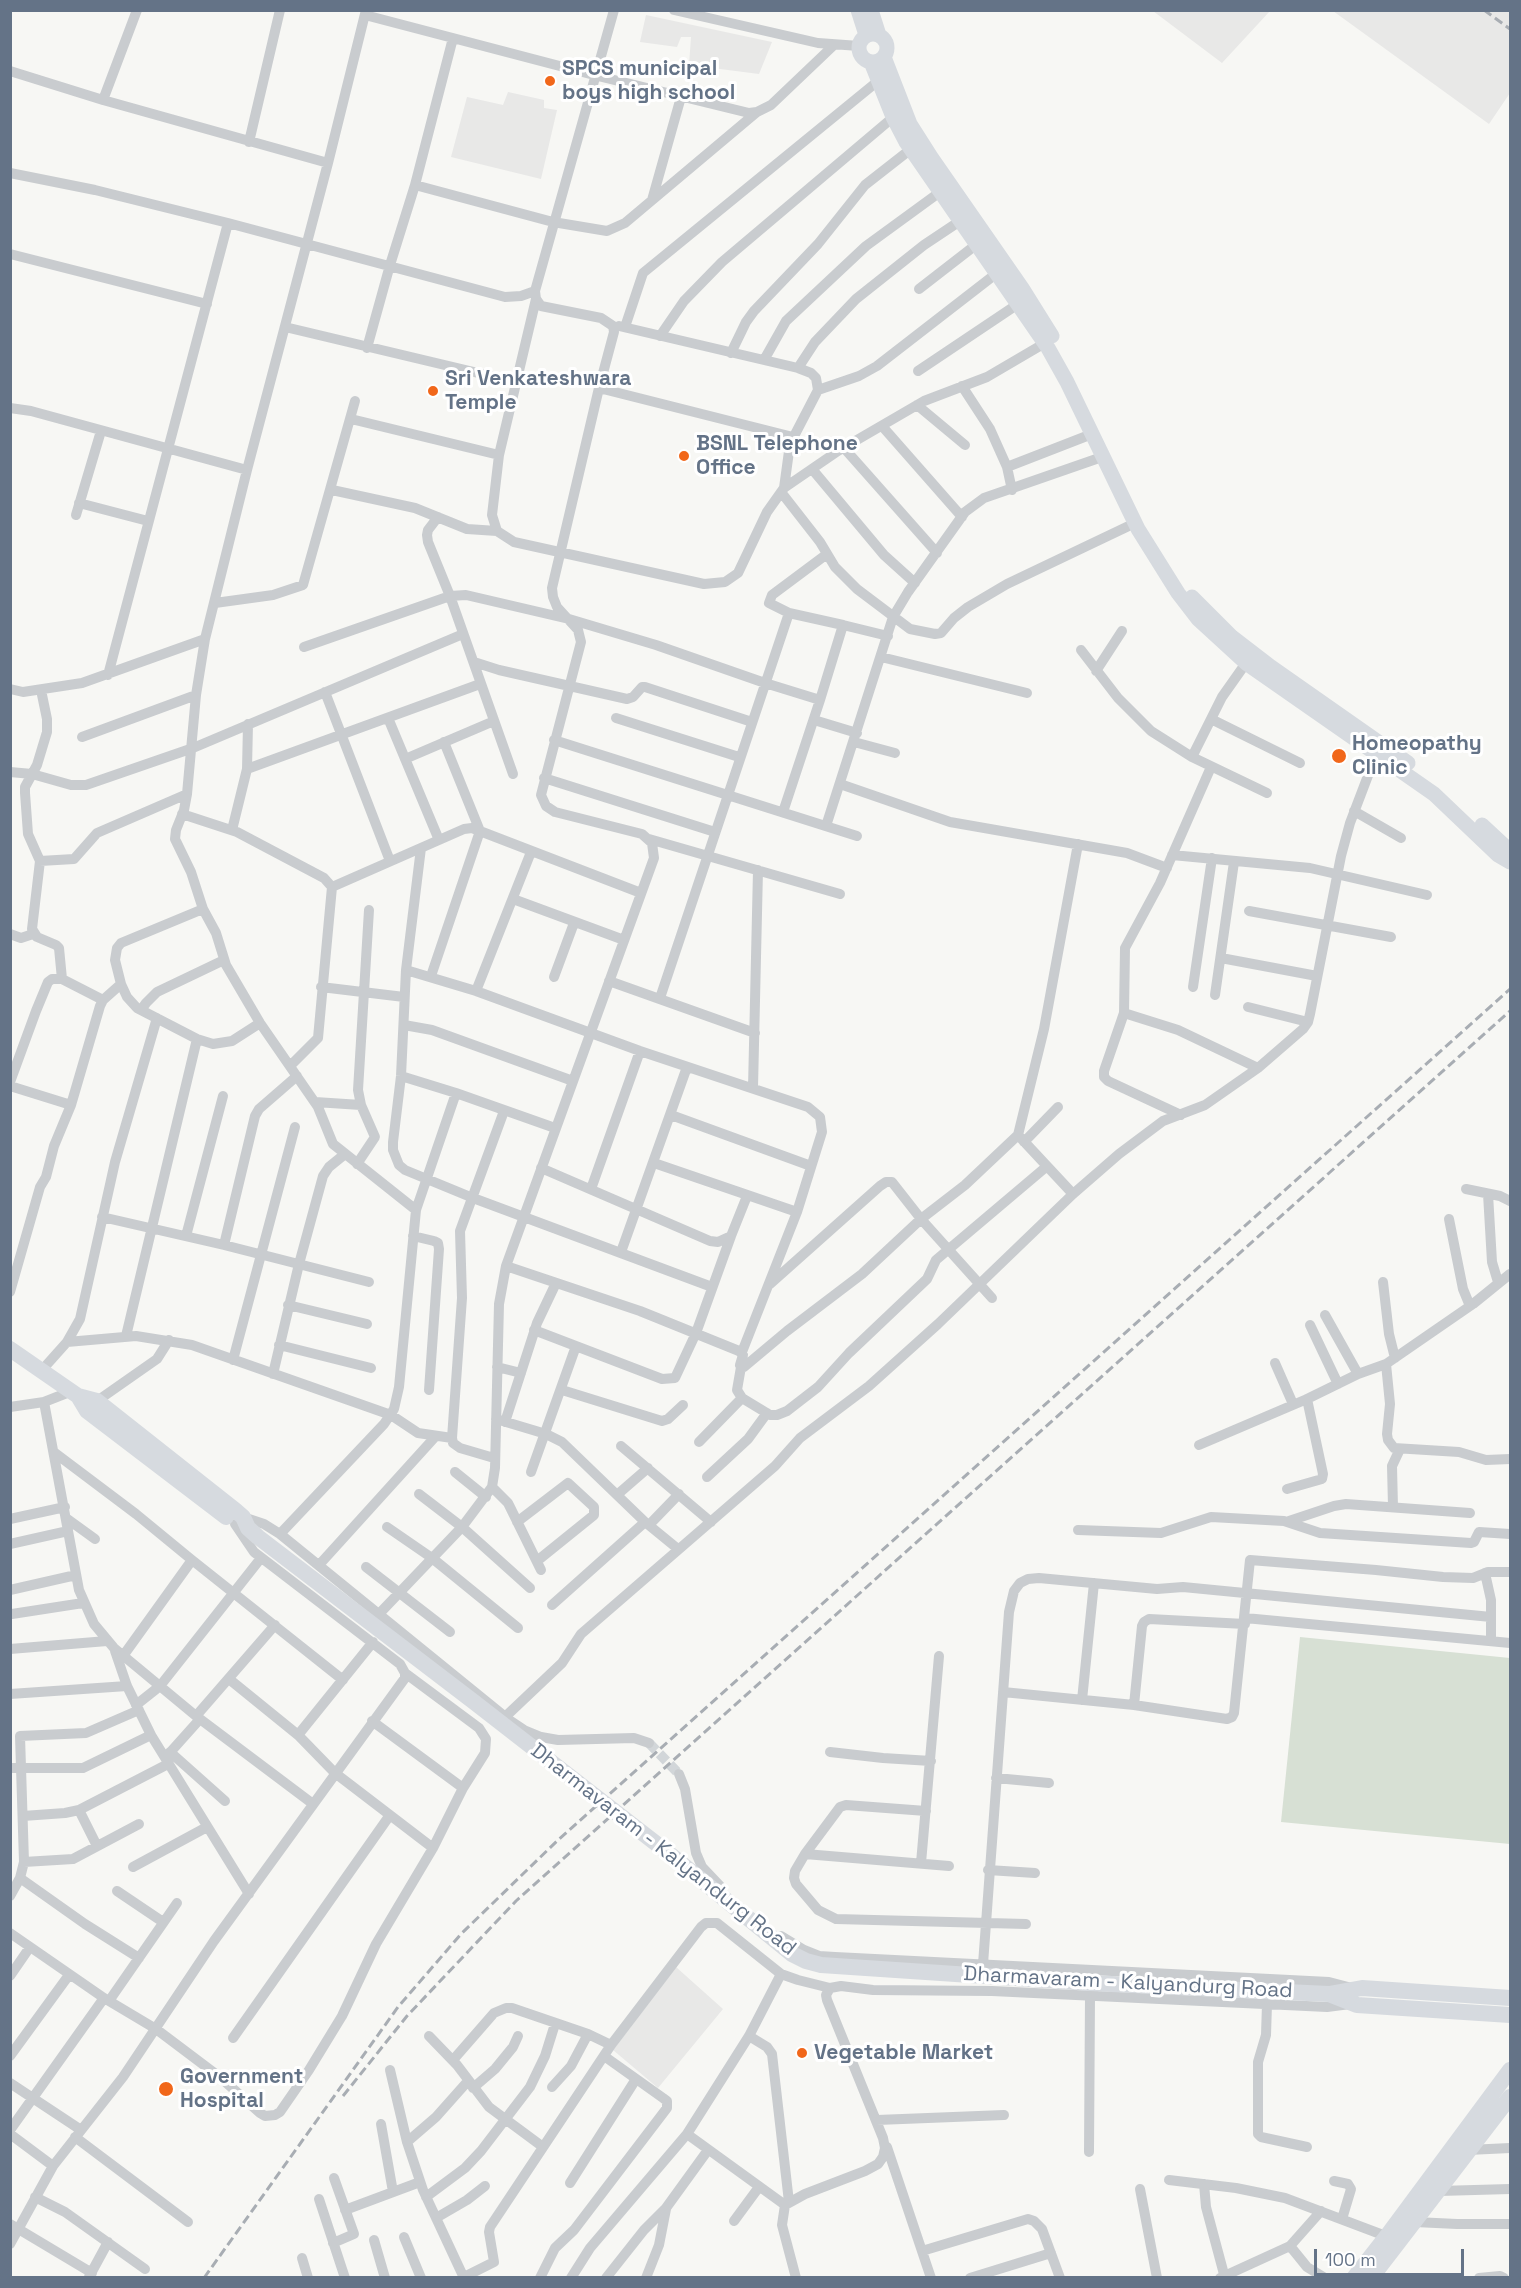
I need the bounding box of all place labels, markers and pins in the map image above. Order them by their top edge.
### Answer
place label: SPCS municipal boys high school [562,56,735,106]
marker: SPCS municipal boys high school [543,74,557,88]
place label: Sri Venkateshwara Temple [445,366,631,416]
marker: Sri Venkateshwara Temple [426,384,440,398]
place label: BSNL Telephone Office [696,431,858,481]
marker: BSNL Telephone Office [677,449,691,463]
place label: Homeopathy Clinic [1352,731,1482,781]
marker: Homeopathy Clinic [1330,747,1348,765]
place label: Vegetable Market [814,2040,993,2066]
marker: Vegetable Market [795,2046,809,2060]
place label: Government Hospital [180,2064,303,2114]
marker: Government Hospital [157,2080,175,2098]

